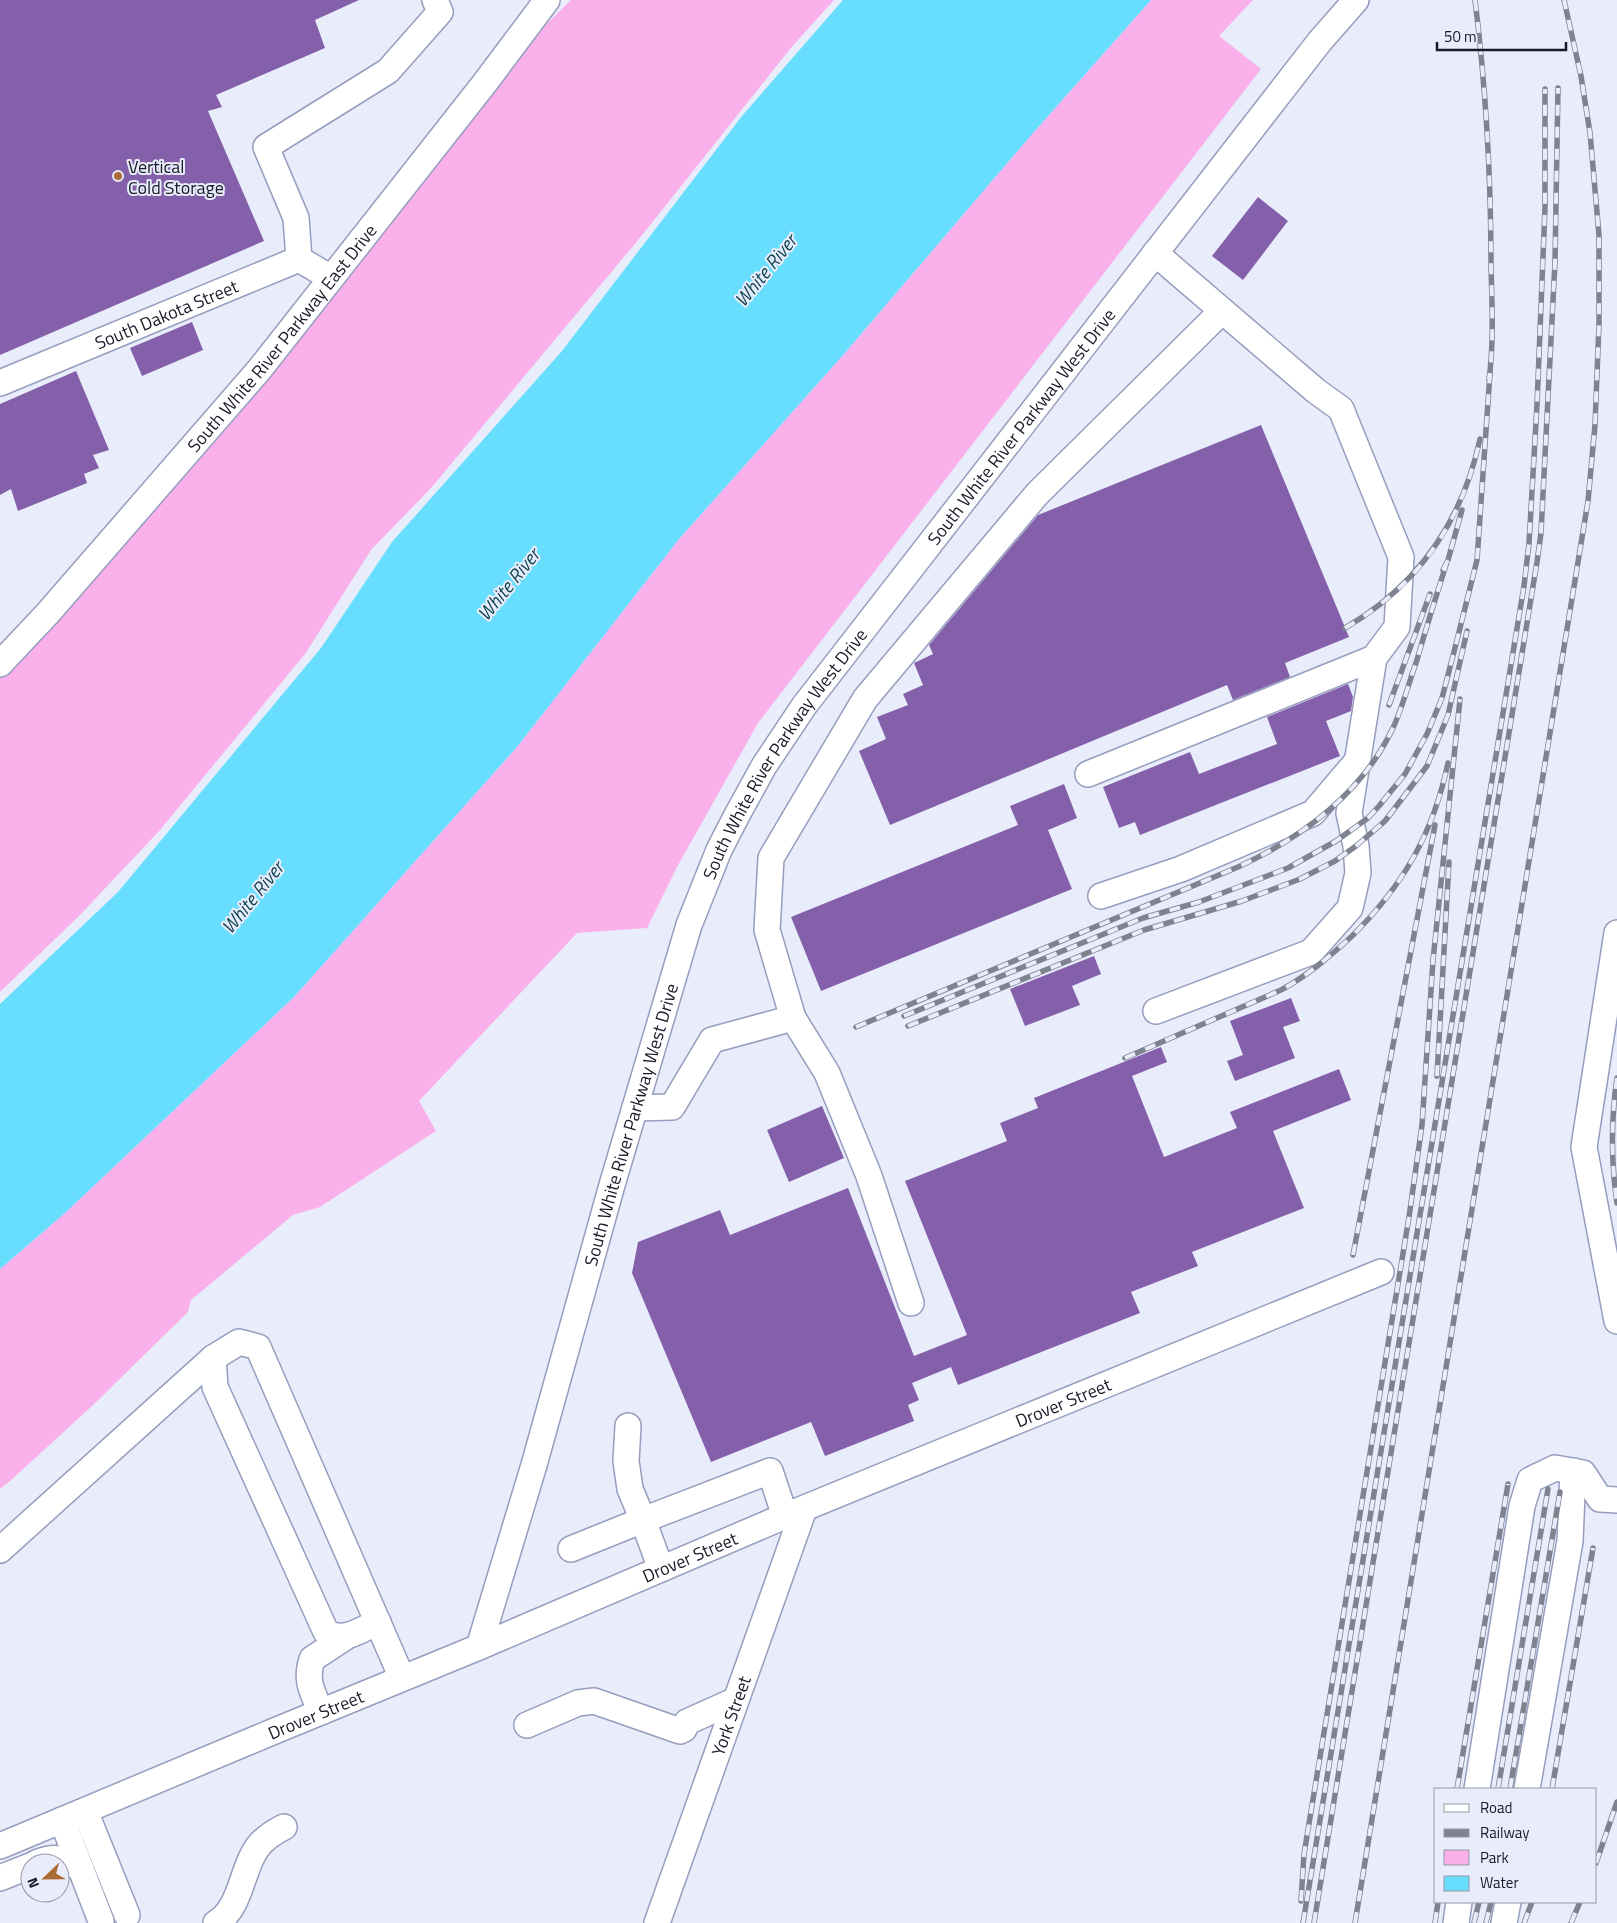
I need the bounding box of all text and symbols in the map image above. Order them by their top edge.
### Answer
scale bar [1437,20,1566,52]
text: 50 m [1444,25,1477,48]
place label: Vertical Cold Storage [128,153,224,201]
marker: Vertical Cold Storage [112,170,124,182]
street label: South White River Parkway East Drive [180,218,383,458]
water label: White River [727,226,805,313]
street label: South Dakota Street [90,272,243,356]
street label: South White River Parkway West Drive [920,302,1121,551]
water label: White River [470,540,548,627]
street label: South White River Parkway West Drive [695,622,873,883]
water label: White River [214,853,292,940]
street label: South White River Parkway West Drive [577,980,685,1269]
street label: Drover Street [1011,1370,1116,1434]
street label: Drover Street [638,1524,742,1589]
street label: York Street [704,1671,757,1759]
street label: Drover Street [264,1682,368,1746]
legend [1434,1788,1597,1903]
text: Road [1480,1796,1512,1819]
text: Railway [1480,1821,1530,1844]
text: Park [1480,1846,1509,1869]
north arrow [20,1853,70,1903]
text: Water [1480,1871,1519,1894]
text: N [21,1875,44,1891]

